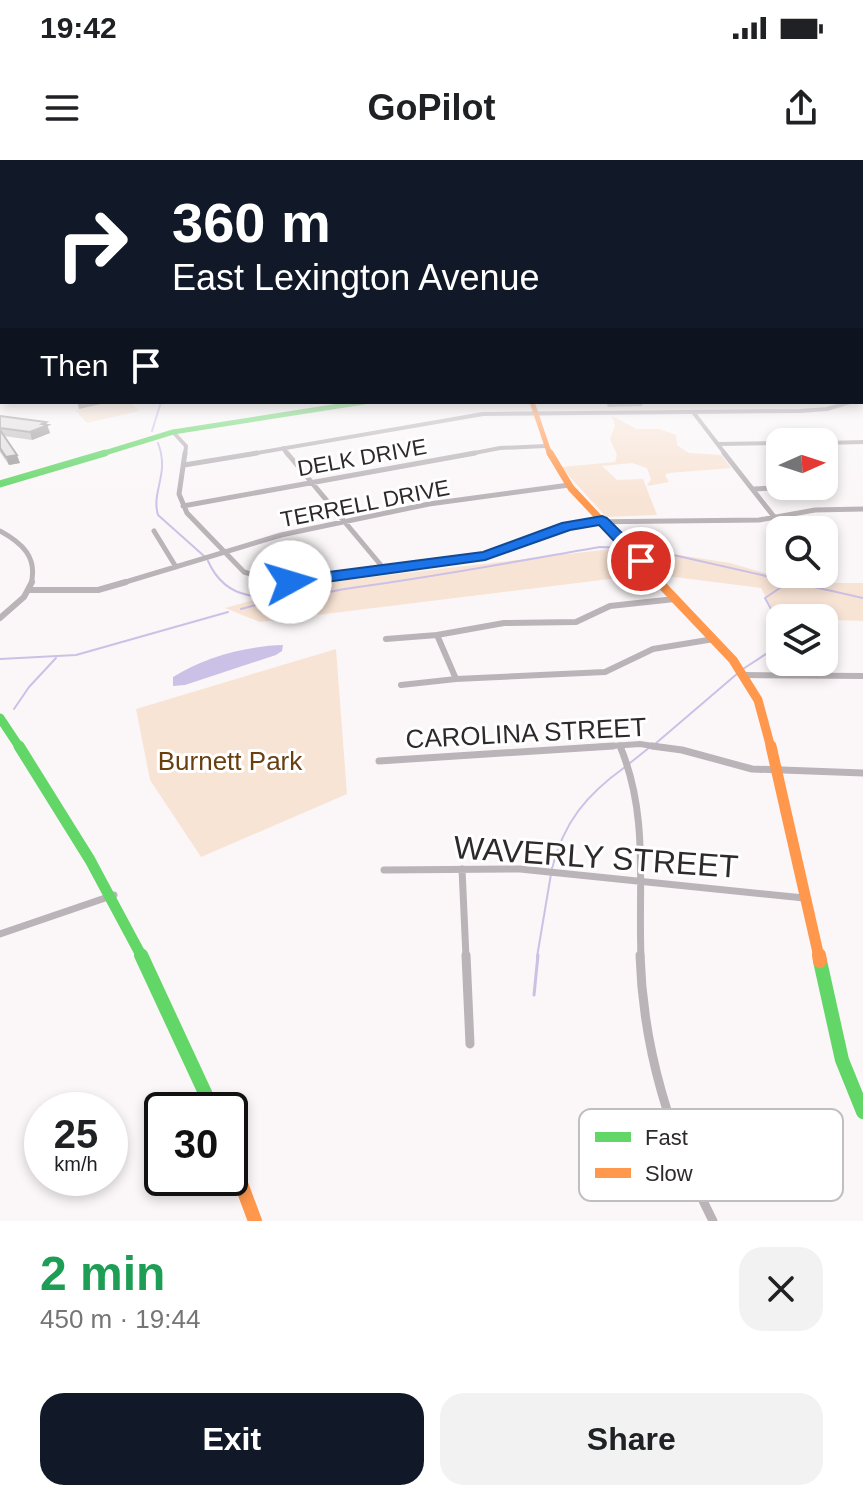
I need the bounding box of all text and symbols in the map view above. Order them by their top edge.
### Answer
text: 19:42 [40,11,117,44]
icon: menu [40,86,84,130]
icon: share [779,86,823,130]
text: GoPilot [368,87,496,128]
text: 360 m [172,191,331,254]
icon: right [40,192,144,296]
text: East Lexington Avenue [172,257,540,298]
icon: arrive [124,344,168,388]
text: Then [40,349,108,382]
north arrow [766,428,838,500]
map controls [766,428,838,676]
street label: DELK DRIVE [295,434,429,481]
street label: TERRELL DRIVE [278,475,452,532]
button: search [766,516,838,588]
pin [607,527,675,595]
icon: arrive [619,539,663,583]
position arrow [248,540,332,624]
button: layers [766,604,838,676]
street label: CAROLINA STREET [405,712,647,754]
park label: Burnett Park [158,746,303,776]
street label: WAVERLY STREET [453,829,739,885]
speed limit sign: 30 [144,1092,248,1196]
legend [579,1109,843,1201]
text: 25 [54,1112,98,1156]
text: Fast [645,1125,688,1150]
text: km/h [54,1153,98,1175]
text: Slow [645,1161,693,1186]
text: 2 min [40,1247,165,1300]
button: close [739,1247,823,1331]
text: 450 m · 19:44 [40,1304,200,1334]
button: Exit [40,1393,424,1485]
button: Share [440,1393,823,1485]

